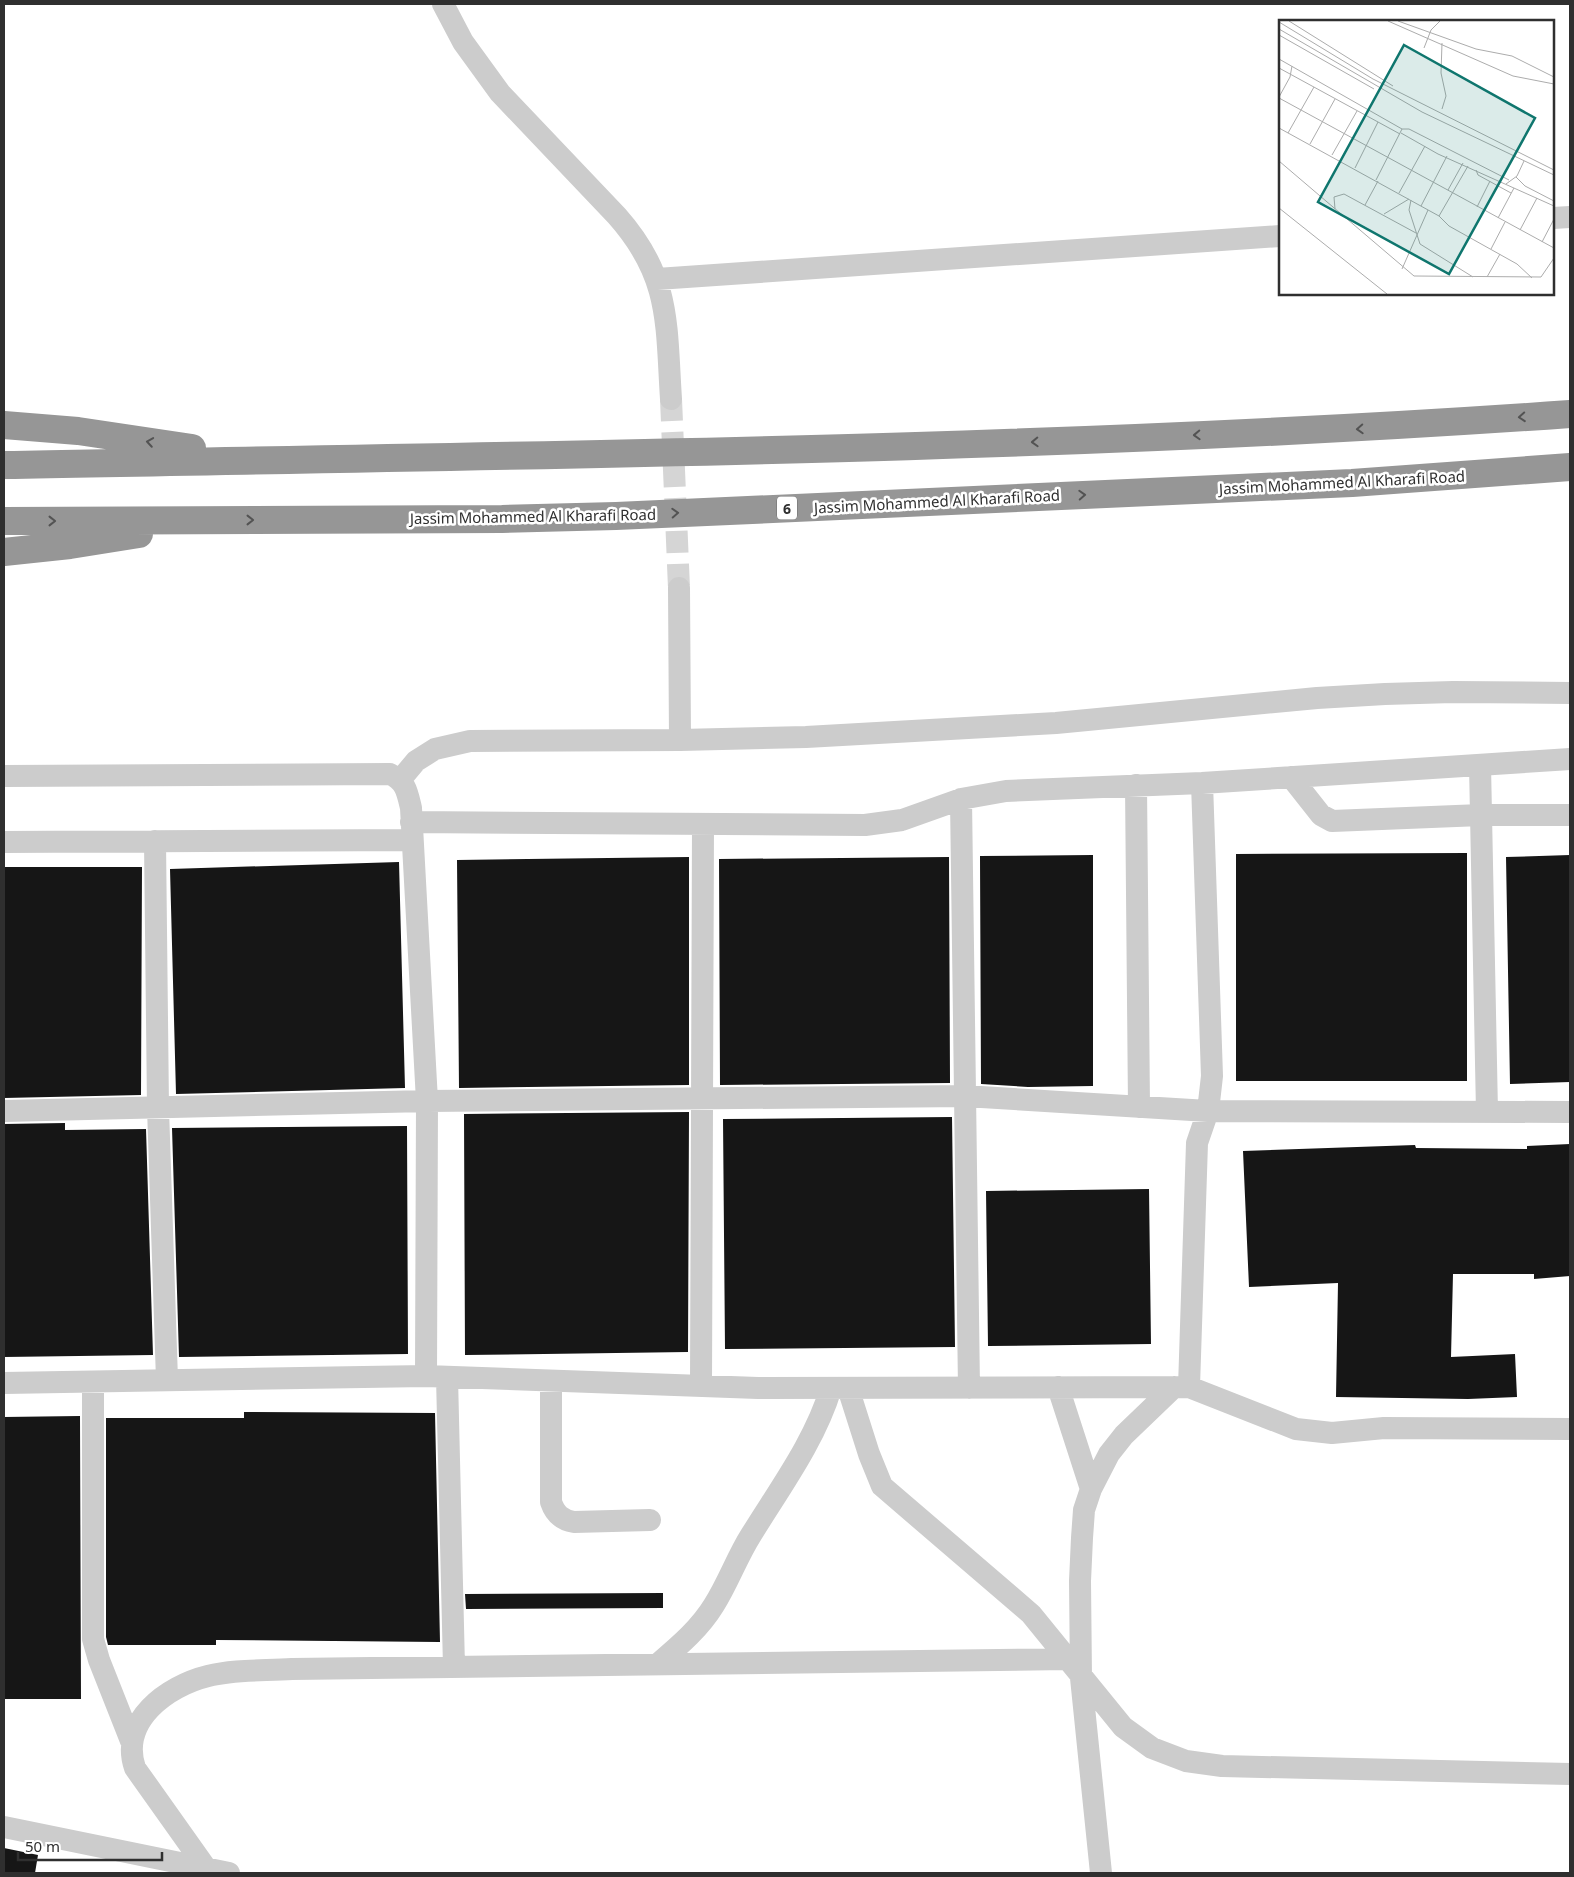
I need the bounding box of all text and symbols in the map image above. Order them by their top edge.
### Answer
inset map [1279,20,1554,295]
one-way arrow [1517,412,1525,423]
one-way arrow [1355,423,1363,434]
one-way arrow [1193,430,1201,441]
one-way arrow [146,437,154,448]
one-way arrow [1031,437,1038,447]
street label: Jassim Mohammed Al Kharafi Road [1216,466,1466,499]
street label: Jassim Mohammed Al Kharafi Road [811,485,1061,518]
one-way arrow [1078,490,1086,500]
road number: 6 [777,496,797,520]
street label: Jassim Mohammed Al Kharafi Road [408,504,656,528]
one-way arrow [672,508,679,518]
one-way arrow [246,515,254,525]
one-way arrow [49,516,57,526]
scale bar [18,1830,161,1862]
text: 50 m [25,1836,60,1856]

